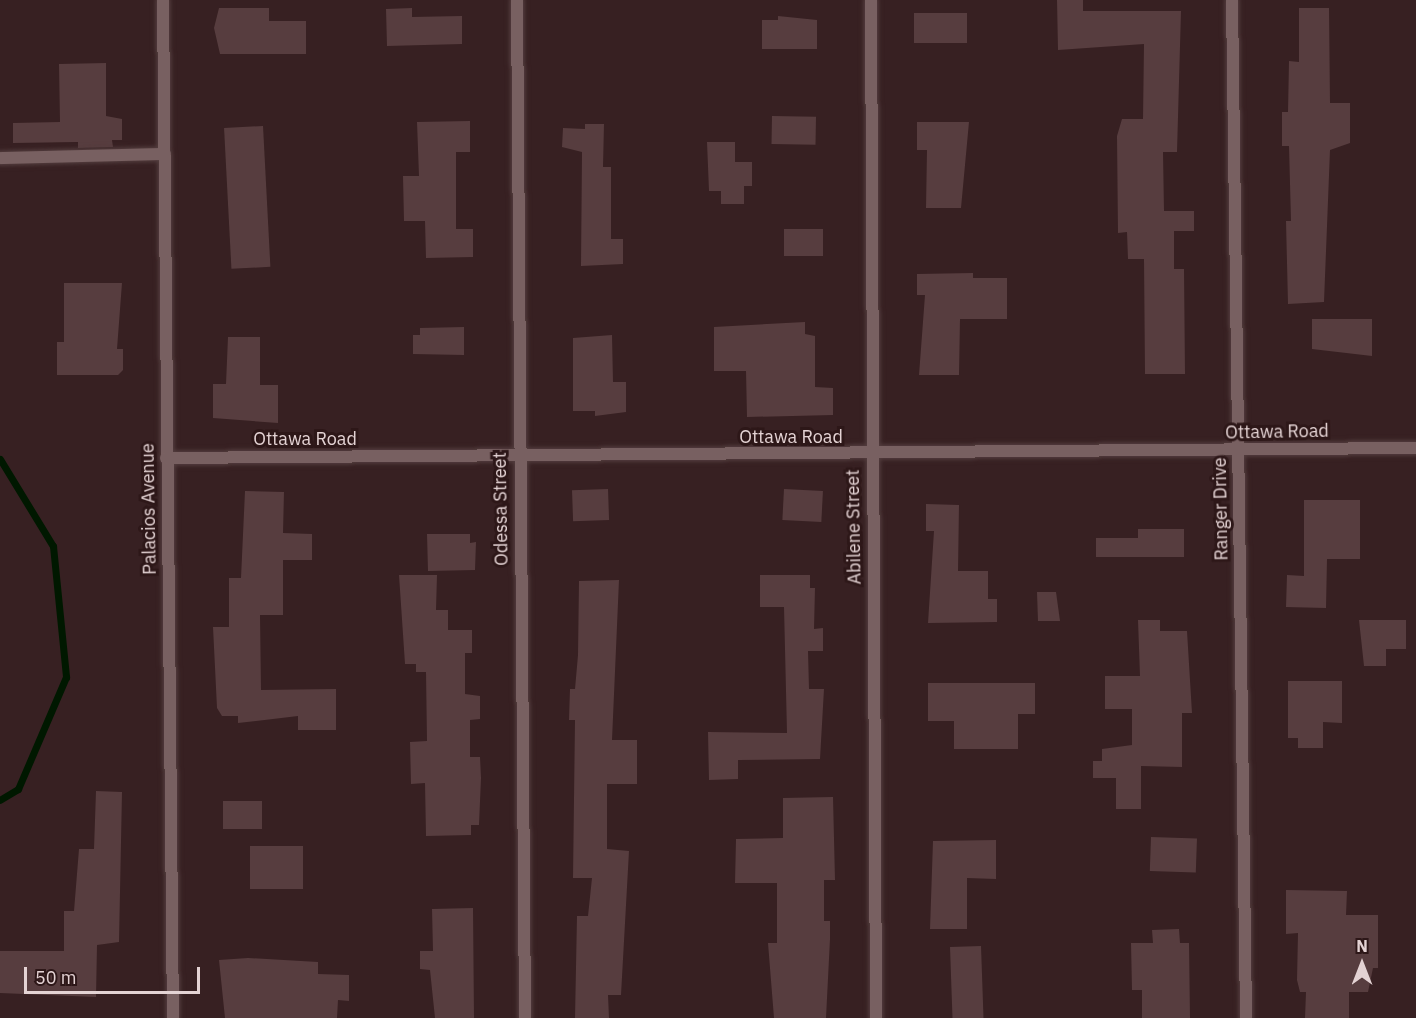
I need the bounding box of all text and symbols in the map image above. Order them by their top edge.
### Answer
street label: Ottawa Road [1225,420,1329,444]
street label: Ottawa Road [739,426,843,448]
street label: Ottawa Road [253,428,357,450]
street label: Palacios Avenue [137,443,161,575]
street label: Odessa Street [489,452,513,566]
street label: Ranger Drive [1209,457,1233,561]
street label: Abilene Street [842,469,866,585]
north arrow [1332,934,1392,994]
text: N [1356,936,1368,956]
scale bar [27,955,202,993]
text: 50 m [35,966,77,989]

